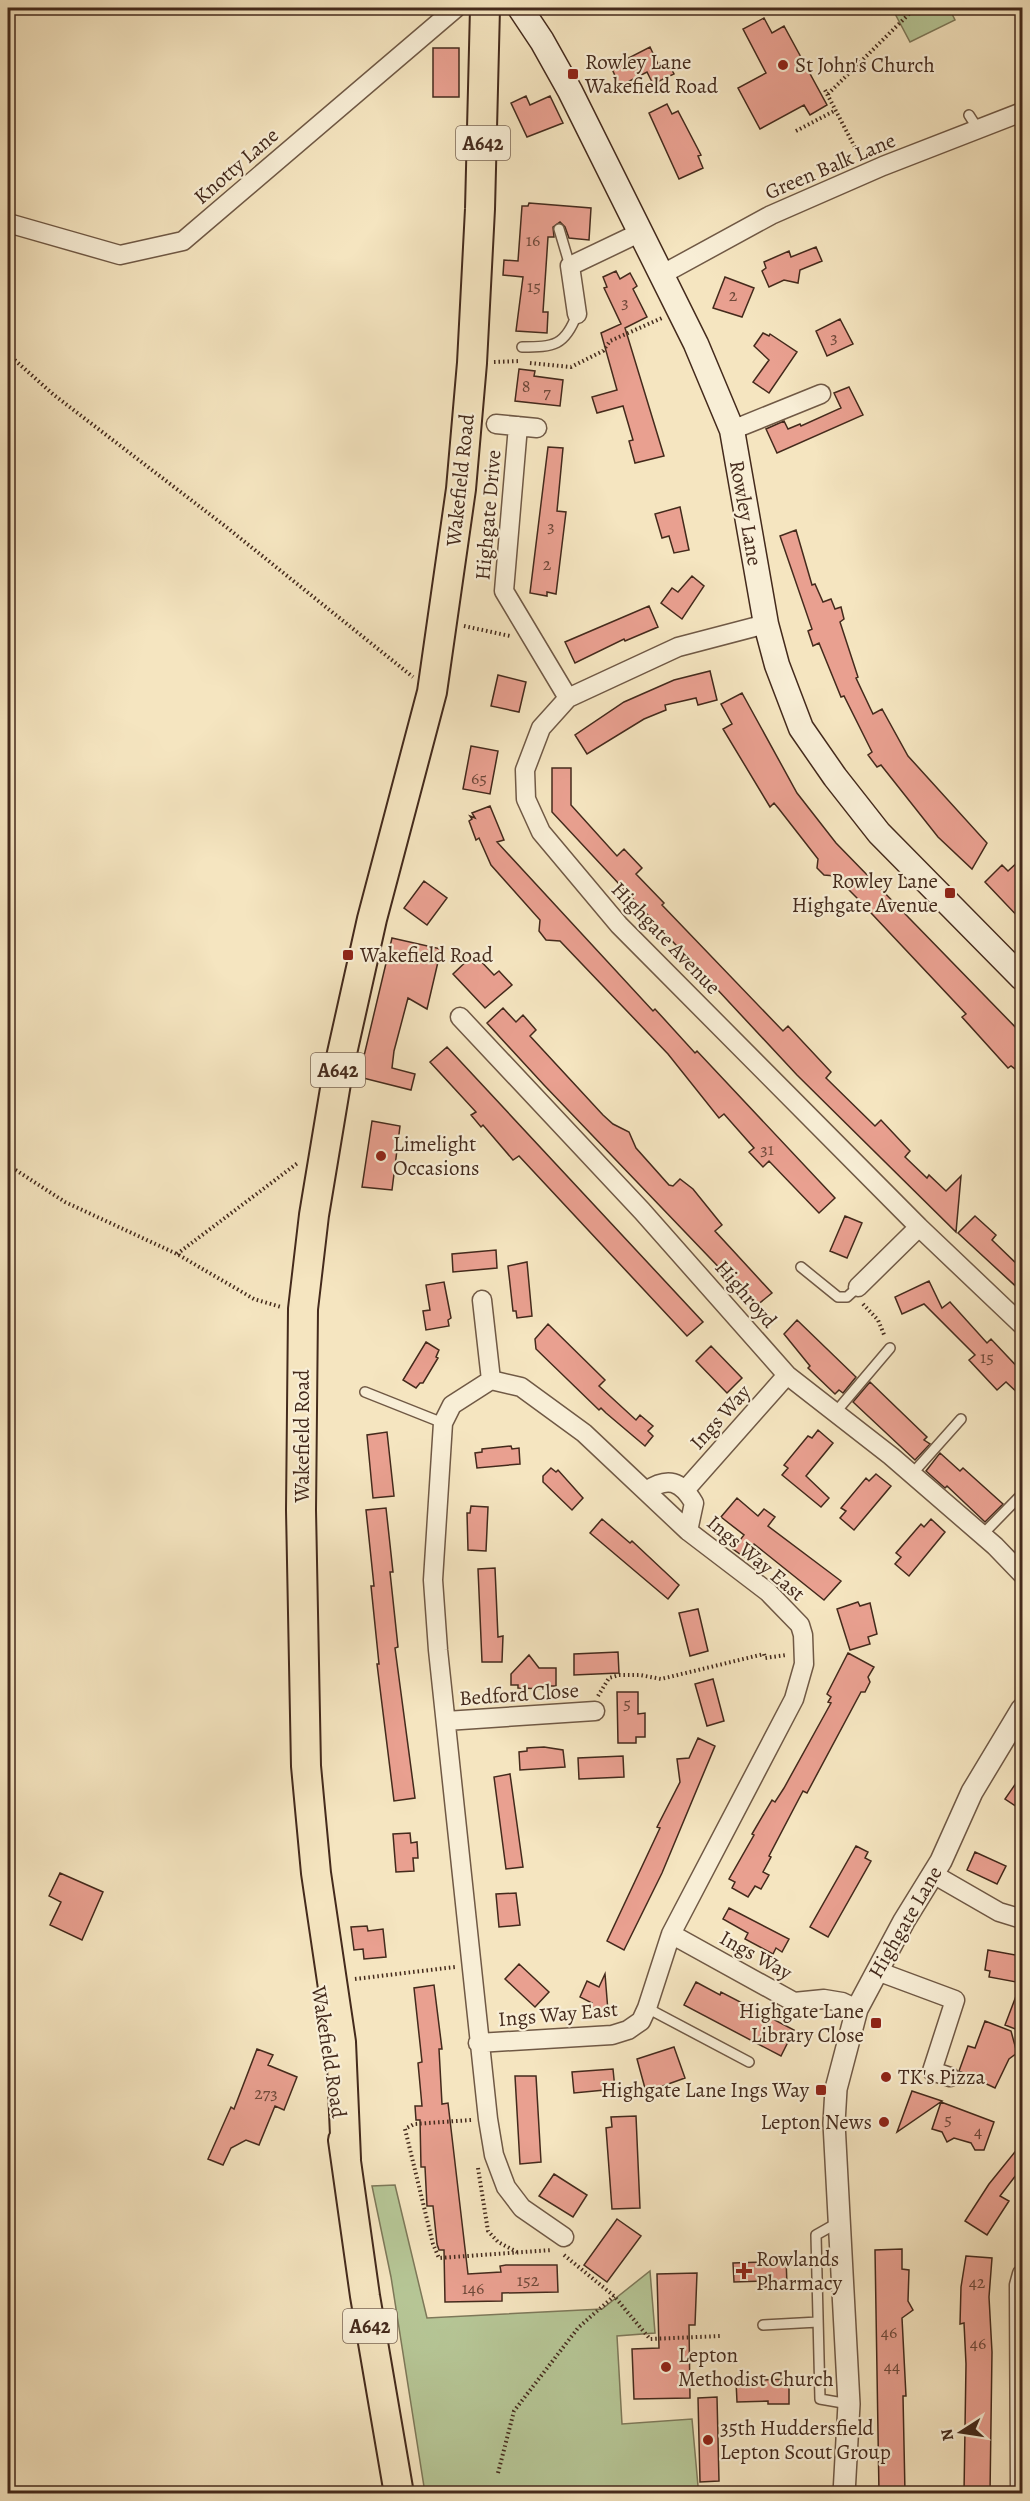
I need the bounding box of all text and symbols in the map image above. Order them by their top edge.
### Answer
place label: Rowley Lane Wakefield Road [584,48,719,100]
place label: St John's Church [795,51,935,79]
marker: St John's Church [776,58,790,72]
marker: Rowley Lane Wakefield Road [566,67,580,81]
street label: Knotty Lane [188,121,284,211]
road number: A642 [456,126,510,160]
street label: Green Balk Lane [760,126,900,206]
house number: 16 [526,228,540,252]
house number: 15 [527,274,541,298]
house number: 2 [729,283,738,307]
house number: 3 [621,290,629,314]
house number: 3 [830,325,838,349]
house number: 8 [522,374,530,398]
house number: 7 [543,380,551,404]
street label: Wakefield Road [439,412,481,549]
street label: Highgate Drive [468,449,508,581]
street label: Rowley Lane [723,458,769,568]
house number: 3 [547,514,555,538]
house number: 2 [543,552,552,576]
house number: 65 [471,766,487,790]
place label: Rowley Lane Highgate Avenue [792,867,938,919]
street label: Highgate Avenue [605,876,727,1000]
marker: Rowley Lane Highgate Avenue [943,886,957,900]
place label: Wakefield Road [359,941,494,969]
marker: Wakefield Road [341,948,355,962]
road number: A642 [311,1053,365,1087]
place label: Limelight Occasions [393,1130,479,1182]
house number: 31 [760,1137,774,1161]
marker: Limelight Occasions [374,1149,388,1163]
street label: Highroyd [709,1254,784,1334]
house number: 15 [980,1345,994,1369]
street label: Wakefield Road [288,1369,316,1504]
street label: Ings Way [683,1378,757,1456]
street label: Ings Way East [701,1509,811,1607]
street label: Bedford Close [458,1676,580,1712]
house number: 5 [623,1691,631,1715]
street label: Highgate Lane [862,1861,948,1983]
street label: Ings Way [715,1924,798,1987]
street label: Wakefield Road [305,1983,353,2121]
street label: Ings Way East [497,1995,619,2033]
place label: Highgate Lane Library Close [739,1997,864,2049]
marker: Highgate Lane Library Close [869,2016,883,2030]
place label: TK's Pizza [898,2063,986,2091]
marker: TK's Pizza [879,2070,893,2084]
place label: Highgate Lane Ings Way [601,2076,810,2104]
house number: 273 [254,2081,278,2105]
marker: Highgate Lane Ings Way [814,2083,828,2097]
house number: 5 [944,2107,952,2131]
place label: Lepton News [760,2108,872,2136]
marker: Lepton News [877,2115,891,2129]
house number: 4 [974,2119,982,2143]
place label: Rowlands Pharmacy [756,2245,843,2297]
marker: Rowlands Pharmacy [737,2264,751,2278]
house number: 152 [517,2268,540,2292]
house number: 42 [969,2270,986,2294]
house number: 146 [462,2276,484,2300]
road number: A642 [343,2309,397,2343]
house number: 46 [881,2320,897,2344]
house number: 46 [970,2331,986,2355]
place label: Lepton Methodist Church [678,2341,834,2393]
house number: 44 [884,2354,900,2378]
marker: Lepton Methodist Church [659,2360,673,2374]
north arrow [931,2402,991,2462]
place label: 35th Huddersfield Lepton Scout Group [720,2414,891,2466]
text: N [935,2427,959,2443]
marker: 35th Huddersfield Lepton Scout Group [701,2433,715,2447]

